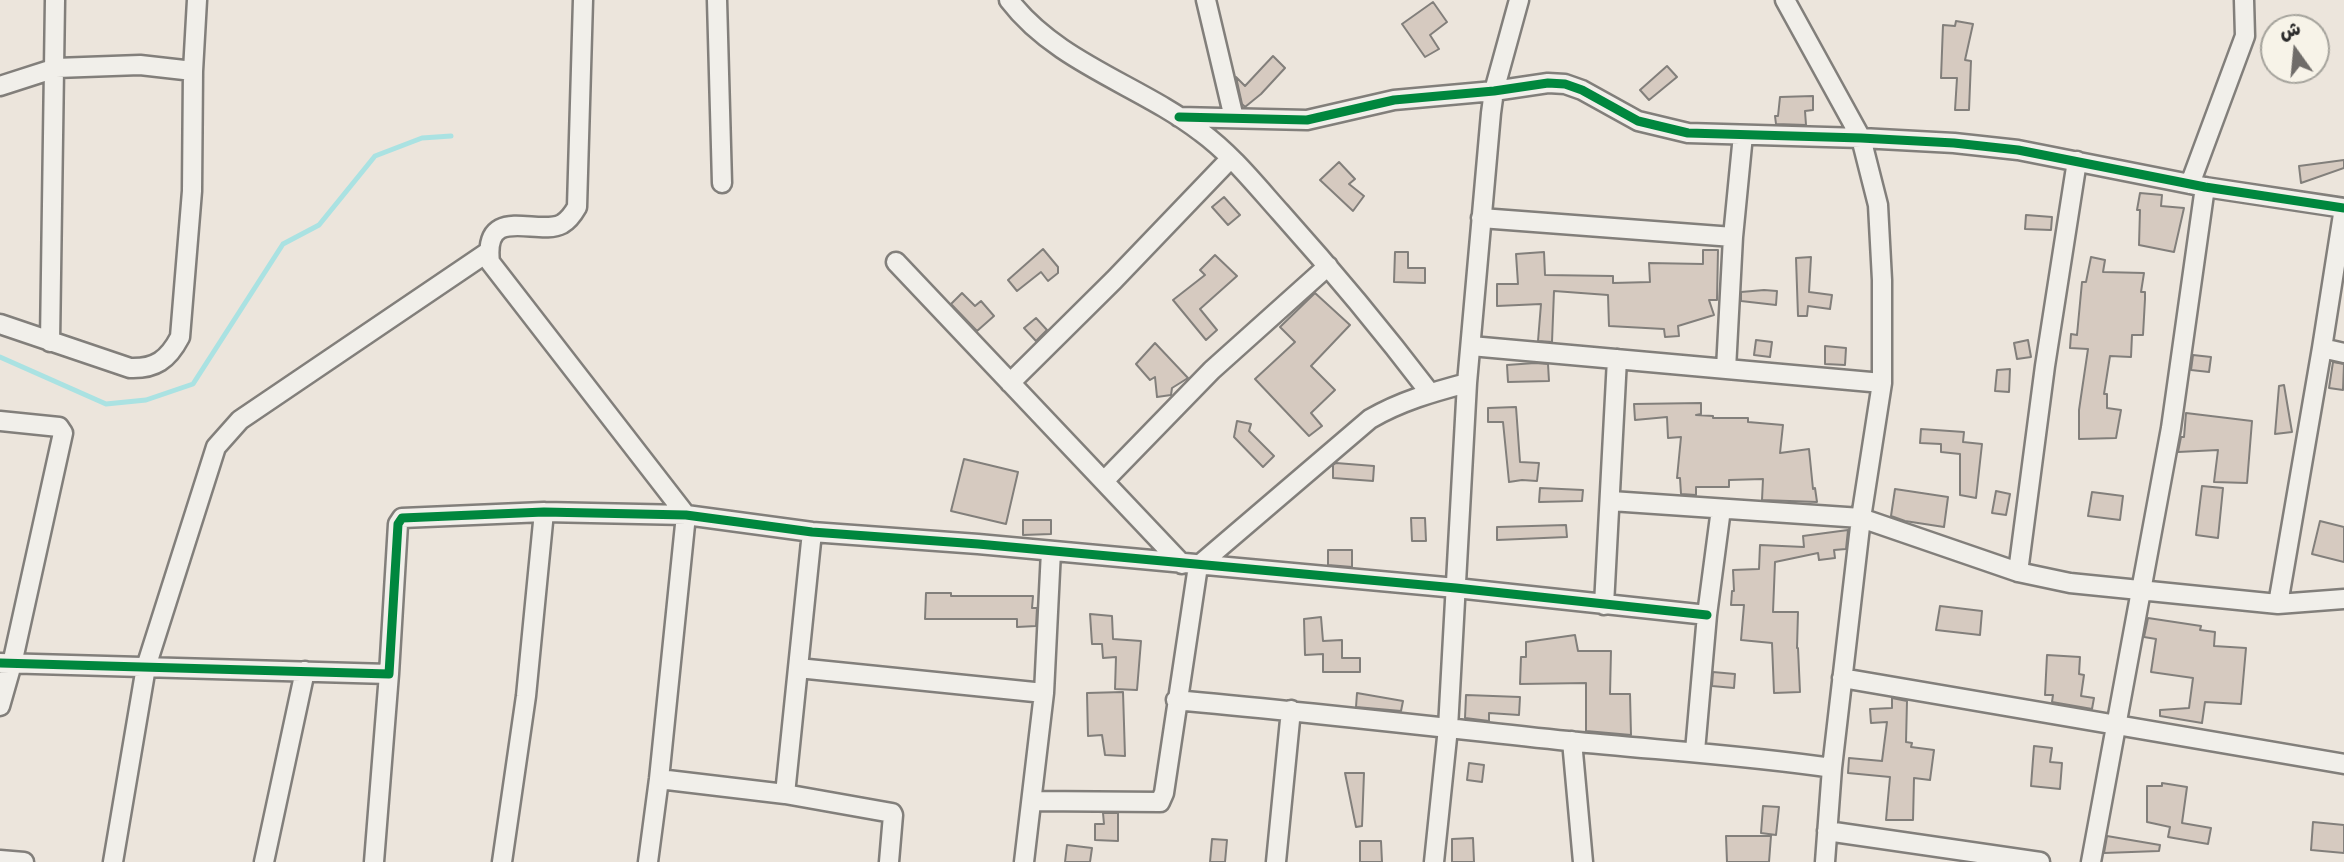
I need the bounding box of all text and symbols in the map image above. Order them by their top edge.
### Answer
north arrow [2260,14,2330,84]
text: ش [2277,15,2303,45]

